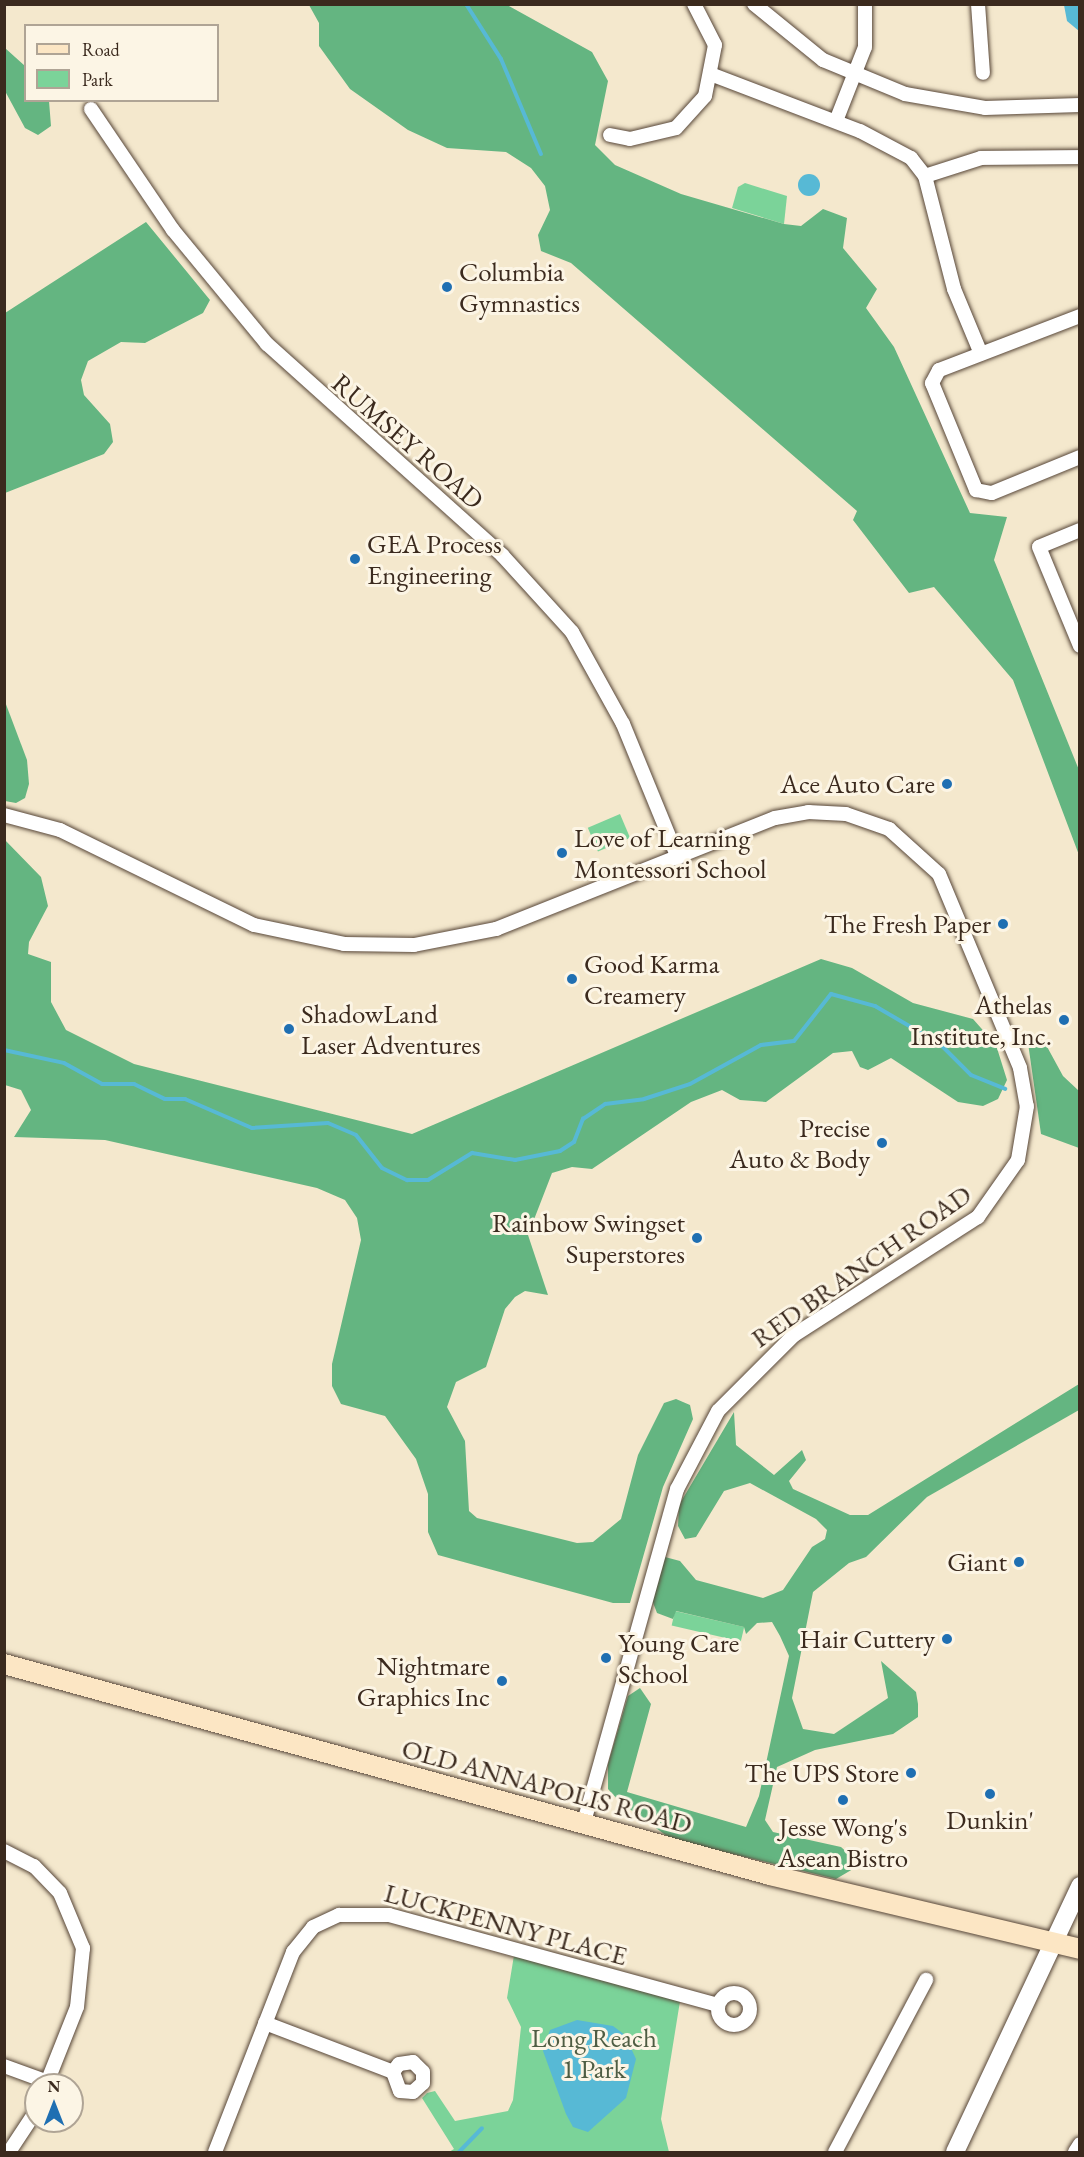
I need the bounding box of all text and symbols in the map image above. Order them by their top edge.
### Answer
legend [24,24,219,102]
text: Road [82,38,120,61]
text: Park [82,68,113,91]
place label: Columbia Gymnastics [459,255,580,318]
marker: Columbia Gymnastics [440,280,454,294]
street label: RUMSEY ROAD [326,366,490,516]
place label: GEA Process Engineering [367,527,502,590]
marker: GEA Process Engineering [348,552,362,566]
place label: Ace Auto Care [780,768,935,800]
marker: Ace Auto Care [940,777,954,791]
place label: Love of Learning Montessori School [574,821,767,884]
marker: Love of Learning Montessori School [555,846,569,860]
place label: The Fresh Paper [824,908,991,940]
marker: The Fresh Paper [996,917,1010,931]
place label: Good Karma Creamery [584,947,719,1010]
marker: Good Karma Creamery [565,972,579,986]
place label: Athelas Institute, Inc. [911,988,1052,1051]
place label: ShadowLand Laser Adventures [301,997,480,1060]
marker: Athelas Institute, Inc. [1057,1013,1071,1027]
marker: ShadowLand Laser Adventures [282,1022,296,1036]
place label: Precise Auto & Body [729,1111,870,1174]
marker: Precise Auto & Body [875,1136,889,1150]
street label: RED BRANCH ROAD [745,1178,977,1354]
place label: Rainbow Swingset Superstores [492,1206,685,1269]
marker: Rainbow Swingset Superstores [690,1231,704,1245]
place label: Giant [947,1546,1007,1578]
marker: Giant [1012,1555,1026,1569]
place label: Hair Cuttery [800,1623,935,1655]
place label: Young Care School [618,1626,739,1689]
marker: Hair Cuttery [940,1632,954,1646]
place label: Nightmare Graphics Inc [357,1649,490,1712]
marker: Young Care School [599,1651,613,1665]
marker: Nightmare Graphics Inc [495,1674,509,1688]
street label: OLD ANNAPOLIS ROAD [399,1732,695,1840]
place label: The UPS Store [744,1757,899,1789]
marker: The UPS Store [904,1766,918,1780]
marker: Dunkin' [983,1787,997,1801]
marker: Jesse Wong's Asean Bistro [836,1793,850,1807]
place label: Dunkin' [946,1804,1034,1836]
place label: Jesse Wong's Asean Bistro [778,1810,908,1873]
street label: LUCKPENNY PLACE [381,1876,631,1972]
park label: Long Reach 1 Park [531,2021,657,2084]
north arrow [24,2073,84,2133]
text: N [48,2076,60,2097]

